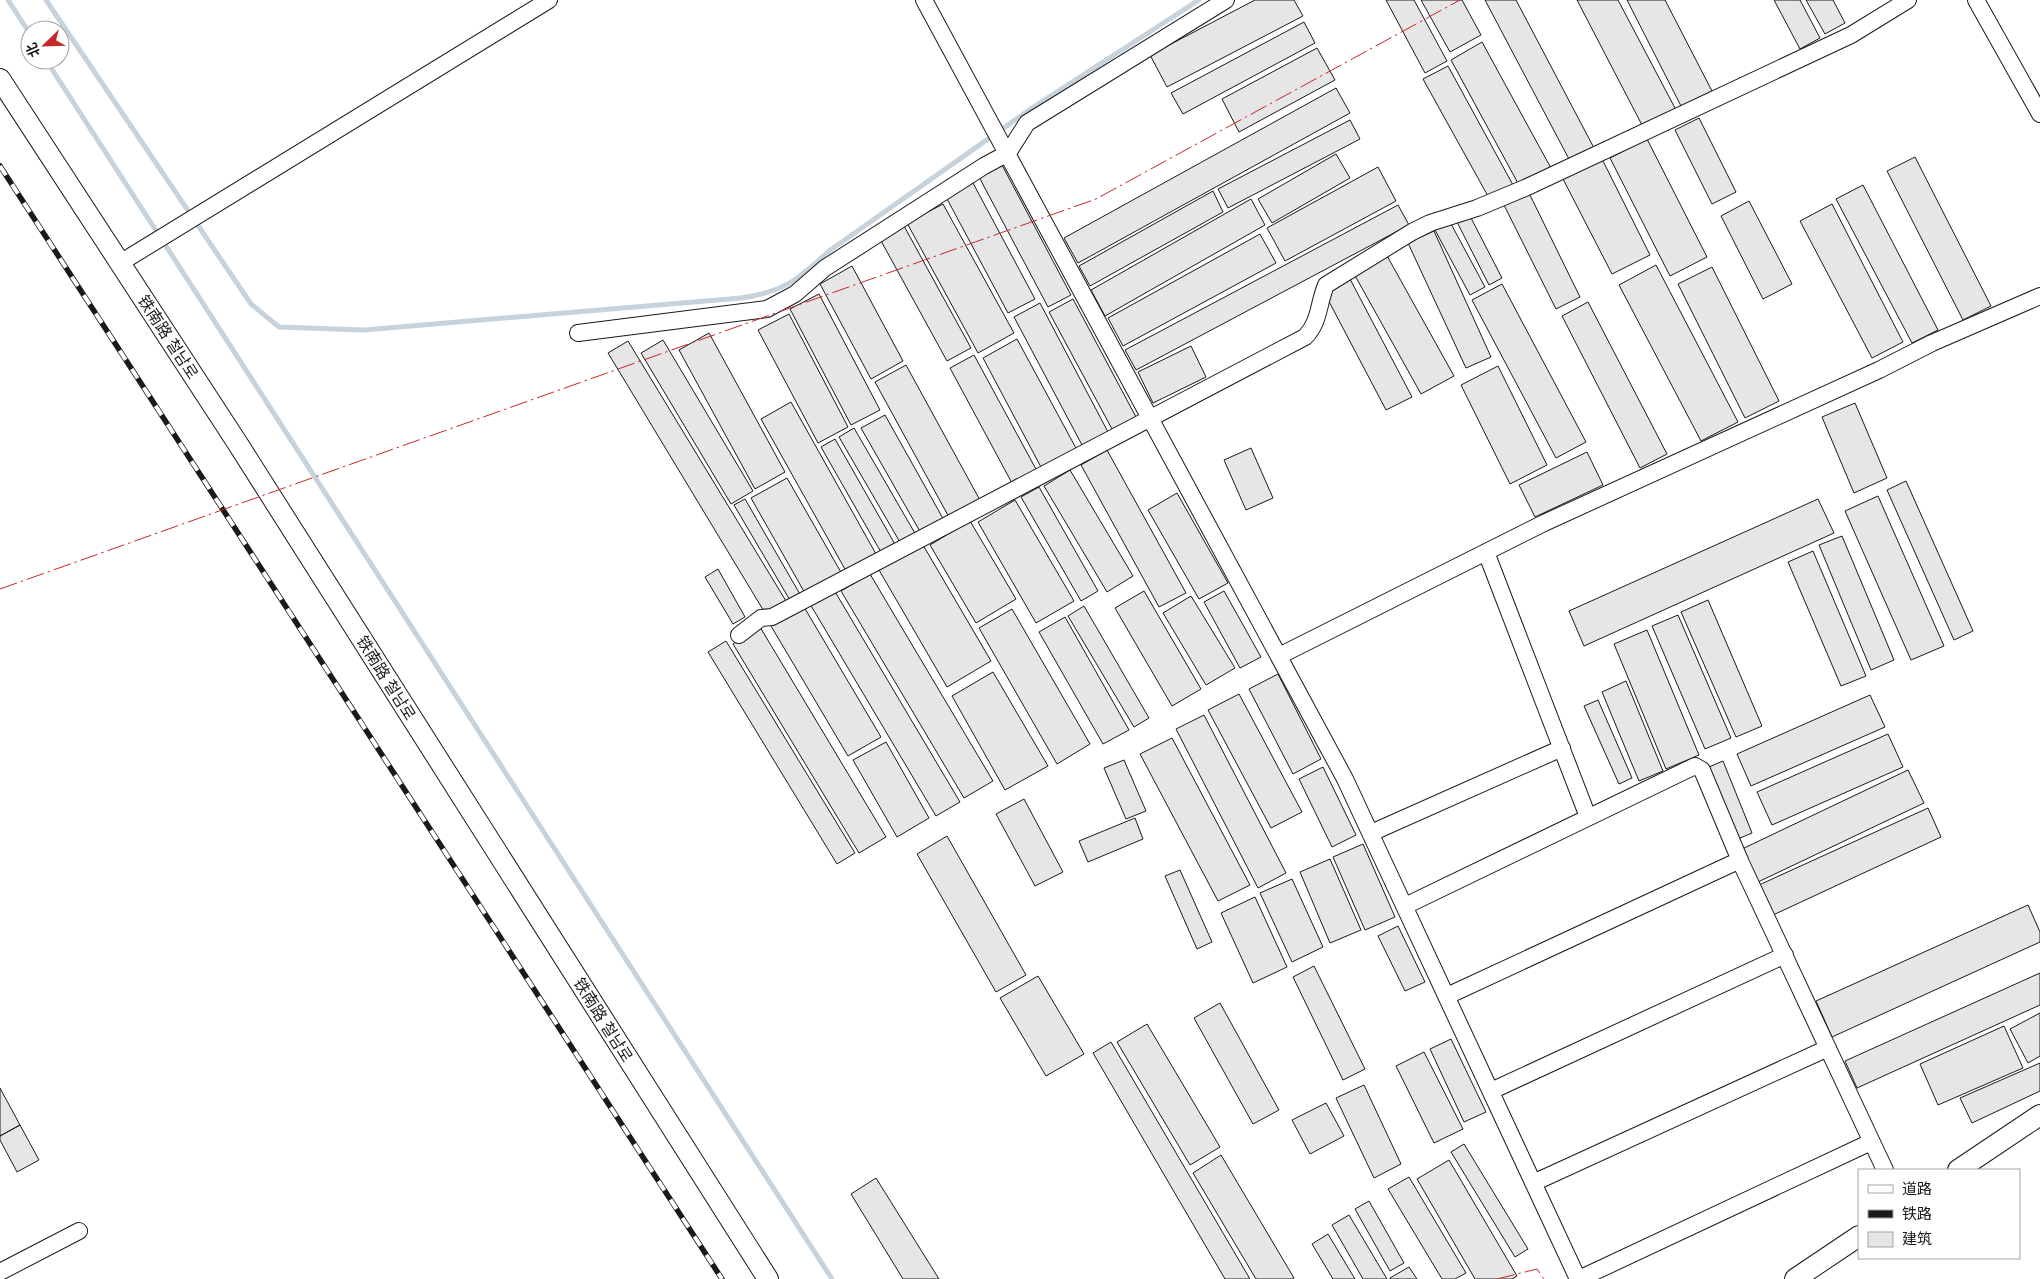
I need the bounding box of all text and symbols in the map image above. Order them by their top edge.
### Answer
north arrow [20,20,70,70]
text: 北 [23,40,44,60]
street label: 铁南路 철남로 [134,292,202,383]
street label: 铁南路 철남로 [353,632,420,724]
street label: 铁南路 철남로 [570,974,637,1066]
legend [1858,1169,2020,1259]
text: 道路 [1902,1180,1932,1198]
text: 铁路 [1902,1205,1932,1223]
text: 建筑 [1902,1230,1932,1248]

